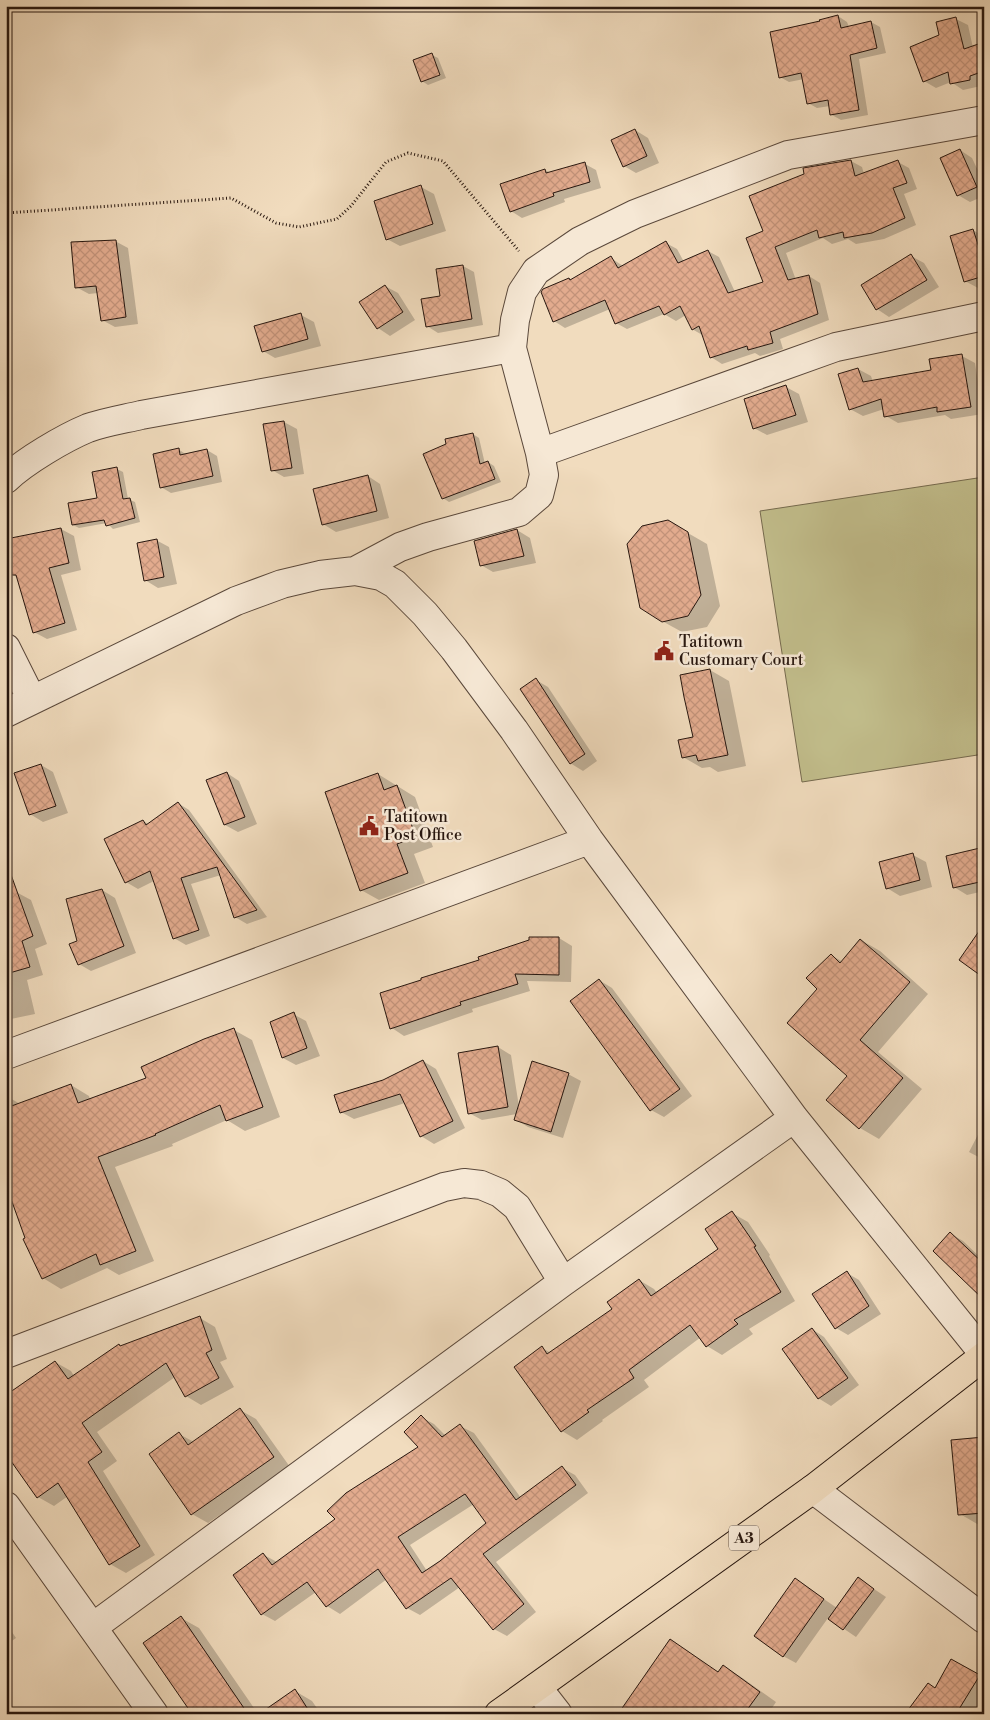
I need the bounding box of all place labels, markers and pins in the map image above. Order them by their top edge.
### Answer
place label: Tatitown Customary Court [679,632,804,670]
public building icon: Tatitown Customary Court [653,640,675,662]
place label: Tatitown Post Office [384,807,462,845]
public building icon: Tatitown Post Office [358,815,380,837]

